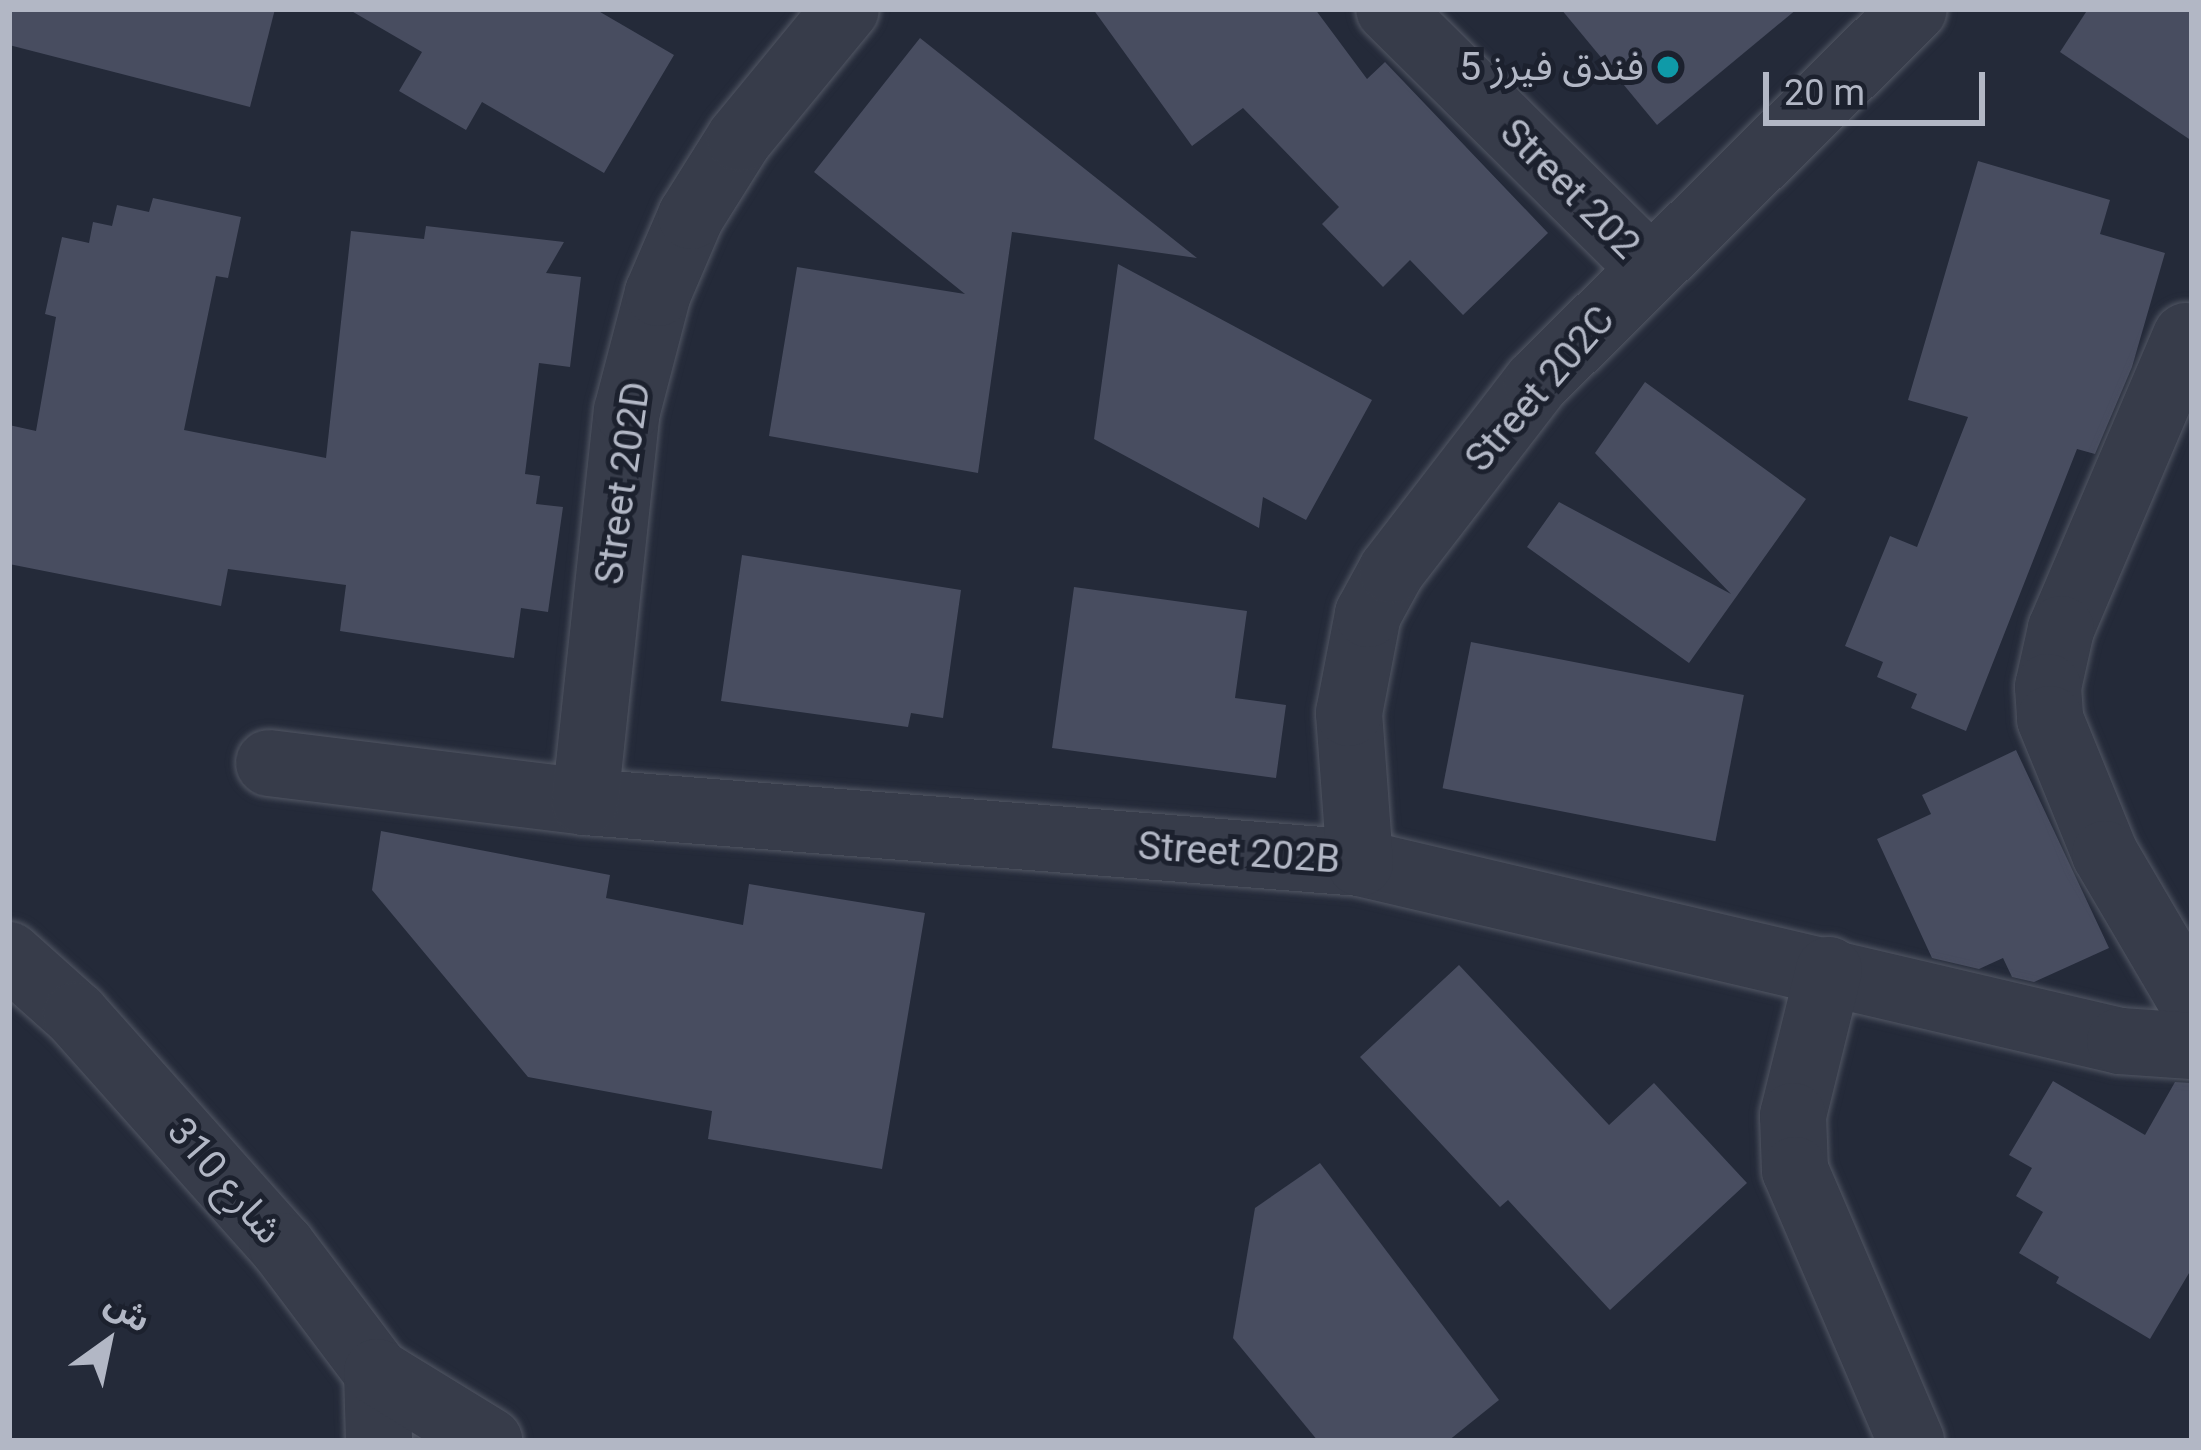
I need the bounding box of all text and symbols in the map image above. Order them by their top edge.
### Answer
place label: فندق فيرز 5 [1459,44,1644,90]
scale bar [1769,48,1991,122]
marker: فندق فيرز 5 [1655,54,1681,80]
text: 20 m [1784,72,1865,114]
street label: Street 202 [1490,109,1650,269]
street label: Street 202C [1456,297,1624,481]
street label: Street 202D [586,379,660,587]
street label: Street 202B [1136,823,1342,883]
street label: شارع 310 [158,1109,292,1253]
north arrow [48,1282,168,1402]
text: ش [98,1283,157,1340]

